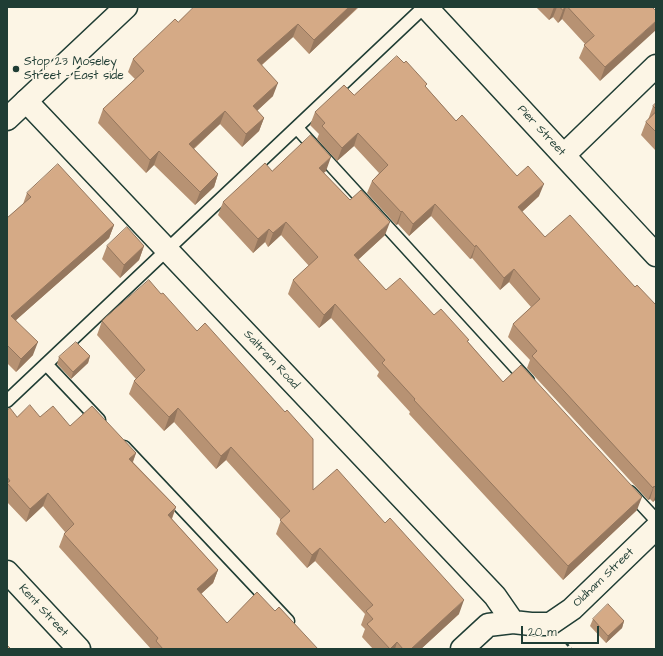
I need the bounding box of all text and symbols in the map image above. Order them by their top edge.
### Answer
place label: Stop 23 Moseley Street - East side [24,55,124,83]
marker: Stop 23 Moseley Street - East side [11,64,21,74]
street label: Pier Street [514,103,568,159]
street label: Saltram Road [240,328,302,392]
street label: Oldham Street [570,545,638,611]
street label: Kent Street [15,582,71,640]
scale bar [523,618,601,644]
text: 20 m [528,624,557,641]

